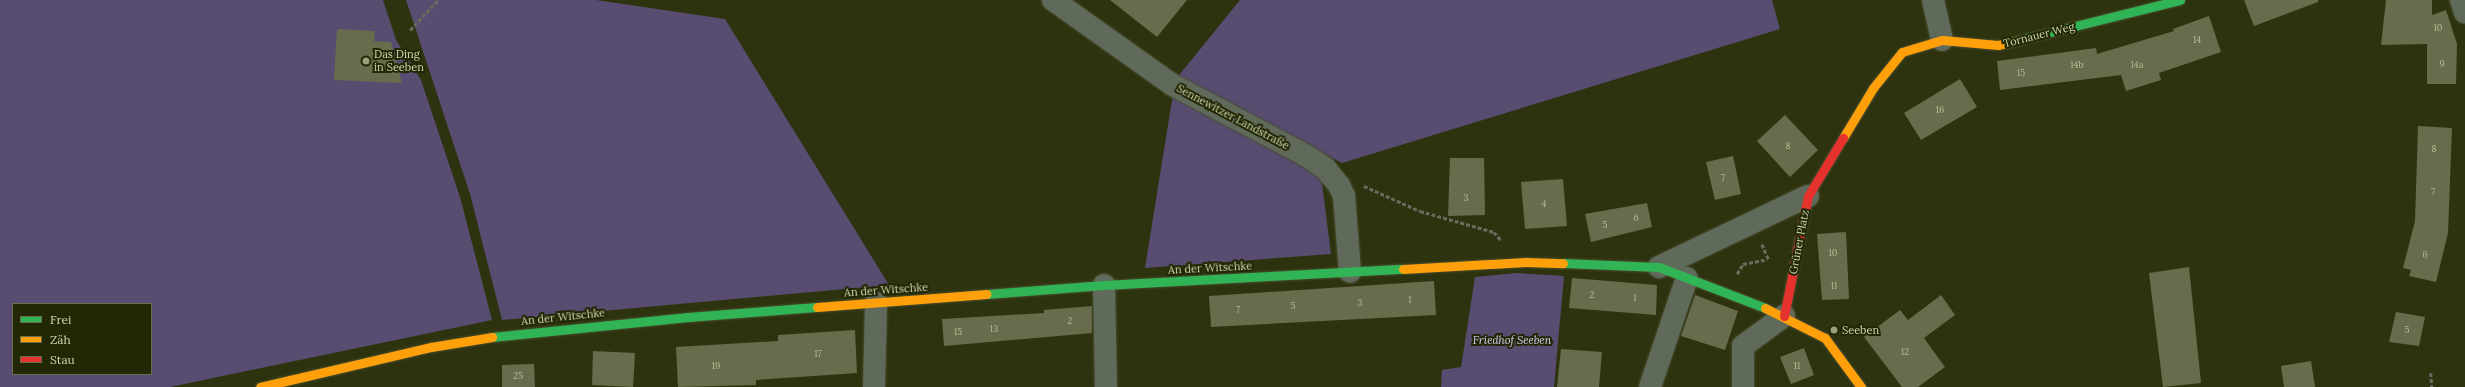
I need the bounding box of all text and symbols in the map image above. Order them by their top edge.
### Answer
street label: Tornauer Weg [2002,20,2076,50]
house number: 10 [2434,23,2442,33]
house number: 14 [2193,35,2201,45]
place label: Das Ding in Seeben [374,48,424,74]
marker: Das Ding in Seeben [361,56,371,66]
house number: 9 [2439,59,2445,69]
house number: 14b [2070,60,2084,70]
house number: 14a [2131,60,2143,70]
house number: 15 [2017,68,2025,78]
street label: Sennewitzer Landstraße [1174,82,1292,152]
house number: 16 [1936,105,1944,115]
house number: 8 [1785,141,1791,151]
house number: 8 [2431,144,2437,154]
house number: 7 [1721,173,1725,183]
house number: 7 [2431,187,2435,197]
house number: 3 [1463,193,1469,203]
house number: 4 [1542,199,1546,209]
street label: Grüner Platz [1786,209,1812,275]
house number: 6 [1633,213,1639,223]
house number: 5 [1603,220,1607,230]
house number: 10 [1829,248,1837,258]
house number: 6 [2422,250,2428,260]
street label: An der Witschke [1168,259,1252,277]
street label: An der Witschke [844,280,928,300]
house number: 11 [1831,281,1837,291]
house number: 2 [1590,290,1594,300]
house number: 1 [1633,293,1637,303]
house number: 1 [1408,295,1412,305]
house number: 3 [1357,298,1363,308]
house number: 5 [1291,301,1295,311]
legend [12,303,152,375]
house number: 7 [1236,305,1240,315]
street label: An der Witschke [520,306,606,328]
text: Frei [50,312,71,327]
house number: 2 [1068,316,1072,326]
place label: Seeben [1842,323,1879,337]
house number: 13 [990,324,998,334]
marker: Seeben [1829,325,1839,335]
house number: 5 [2405,325,2409,335]
house number: 15 [954,327,962,337]
text: Zäh [50,332,71,347]
park label: Friedhof Seeben [1473,333,1551,347]
house number: 12 [1901,347,1909,357]
house number: 17 [814,349,822,359]
text: Stau [50,352,75,367]
house number: 19 [712,361,720,371]
house number: 11 [1794,361,1800,371]
house number: 25 [513,371,523,381]

